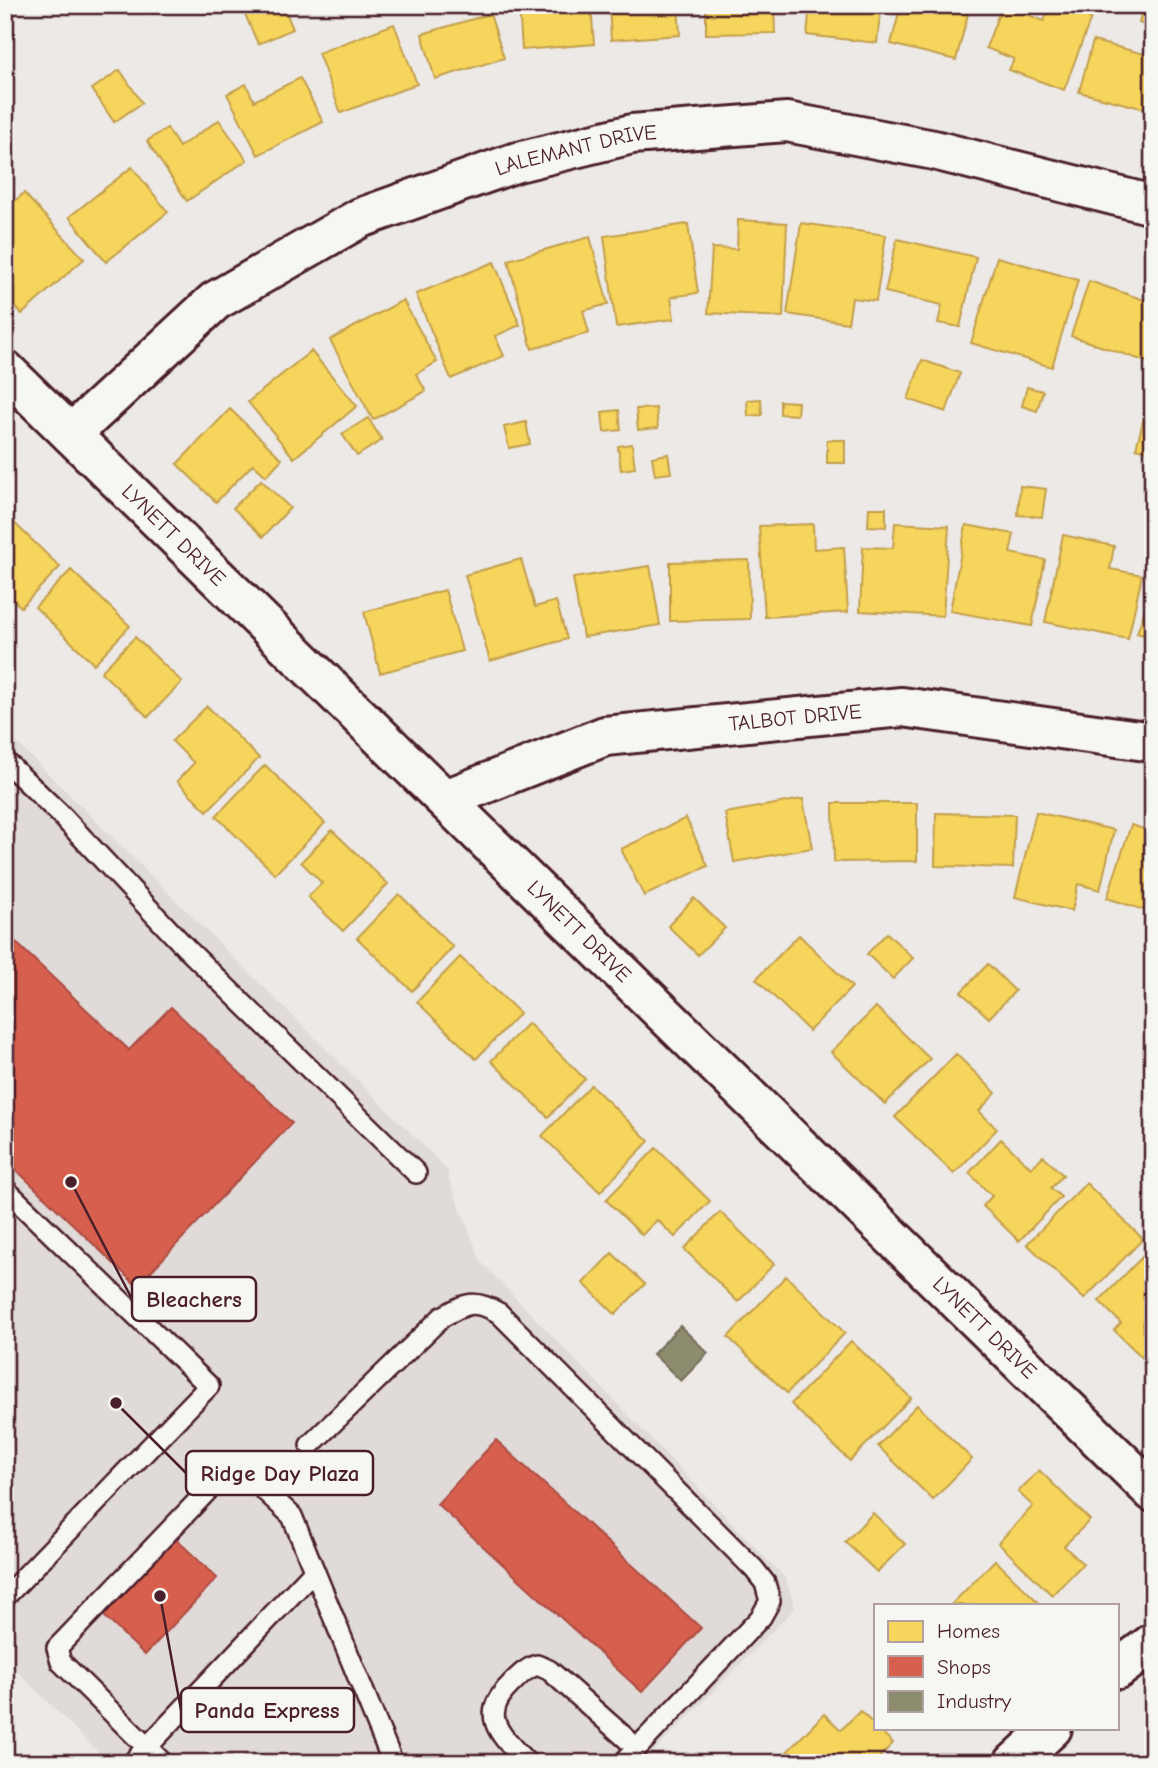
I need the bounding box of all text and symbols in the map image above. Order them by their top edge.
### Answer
street label: LALEMANT DRIVE [492,120,657,181]
street label: LYNETT DRIVE [117,479,230,591]
street label: TALBOT DRIVE [728,699,863,736]
street label: LYNETT DRIVE [523,875,636,987]
street label: LYNETT DRIVE [928,1272,1041,1383]
callout: Bleachers [132,1277,256,1321]
text: Bleachers [146,1286,242,1313]
callout: Ridge Day Plaza [186,1451,373,1495]
text: Ridge Day Plaza [201,1460,359,1487]
legend [874,1604,1120,1730]
text: Homes [937,1619,1000,1643]
text: Shops [937,1655,991,1679]
callout: Panda Express [181,1688,354,1732]
text: Industry [937,1689,1012,1713]
text: Panda Express [194,1697,340,1724]

